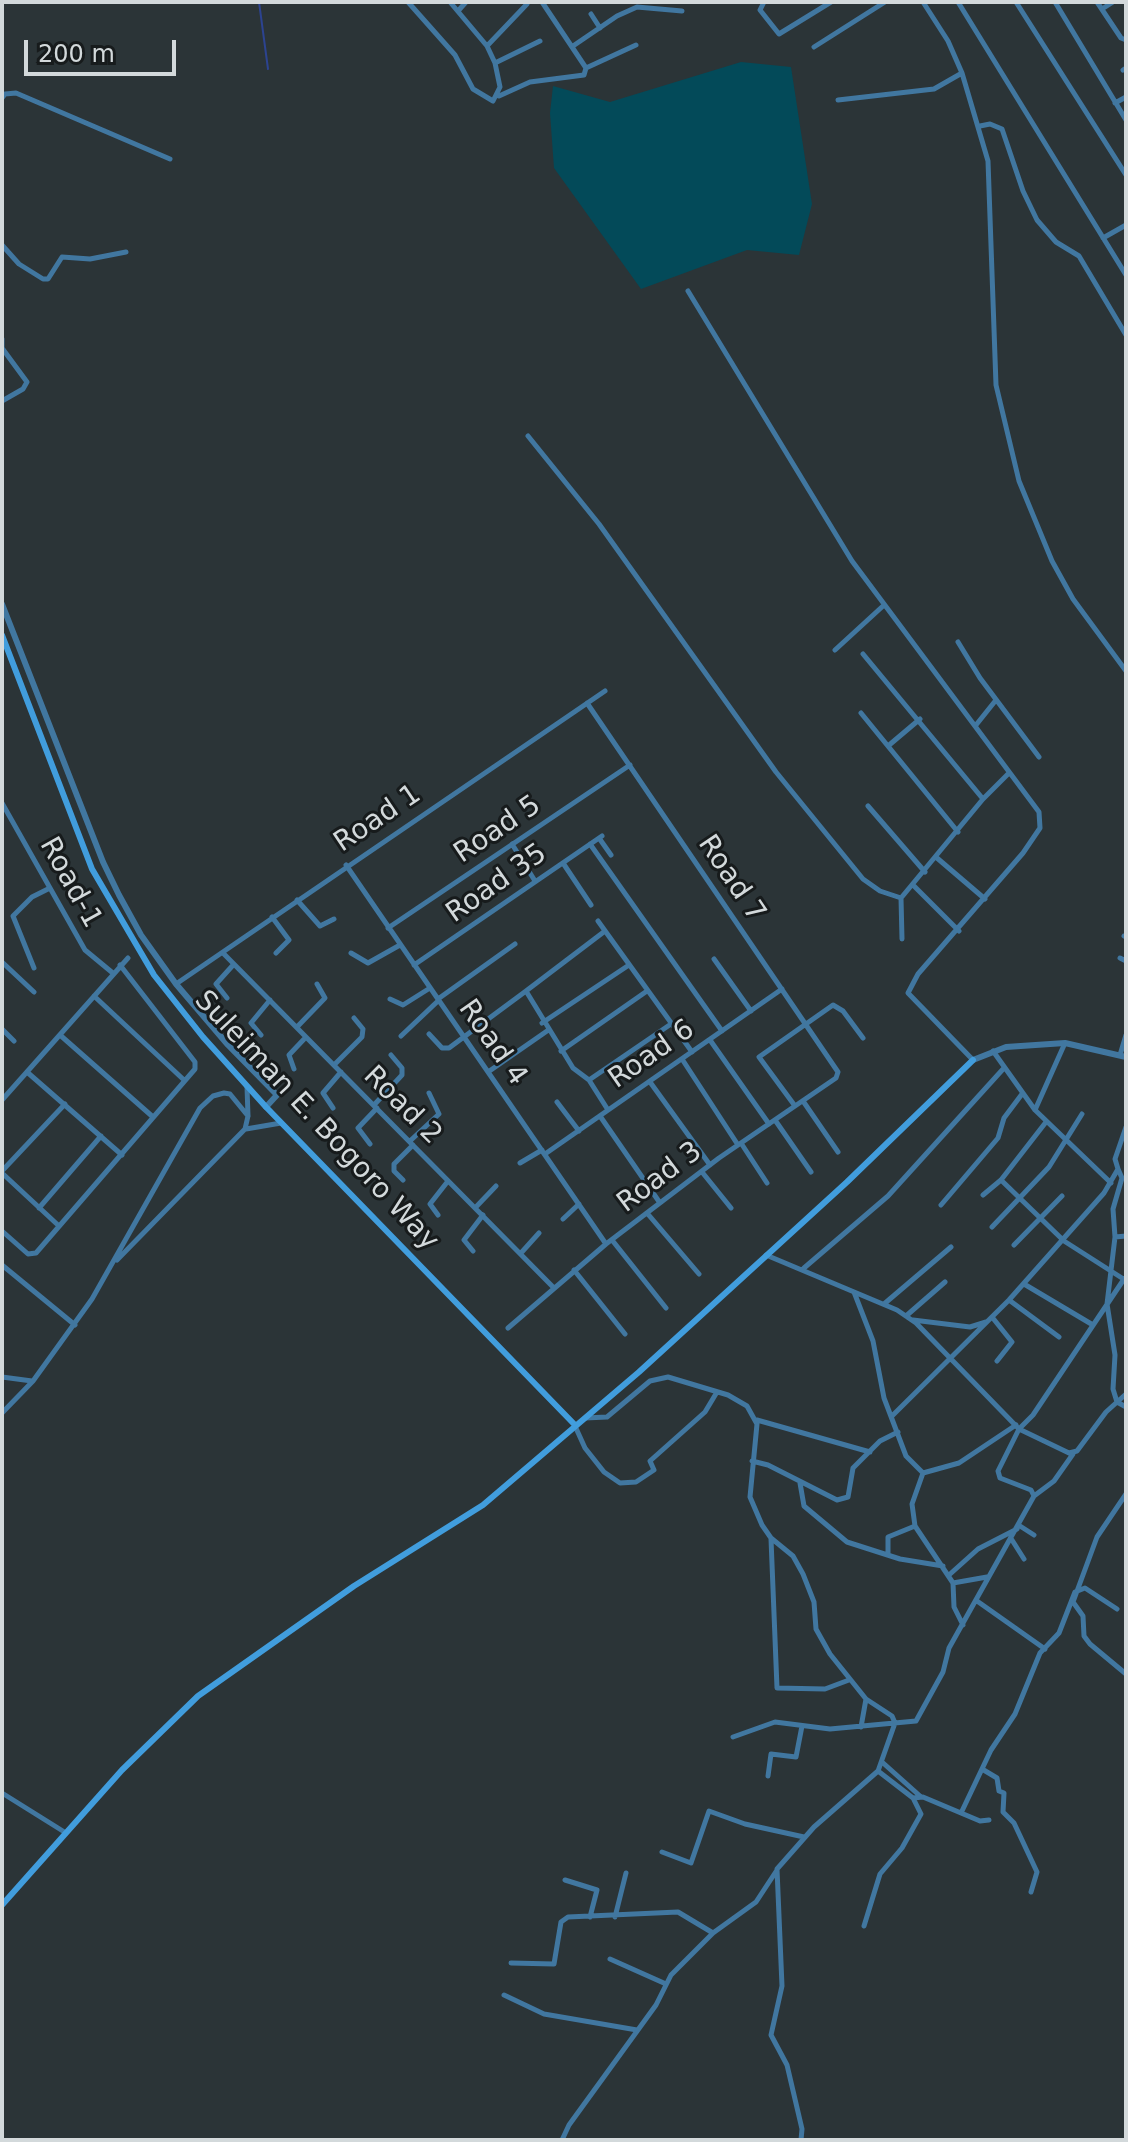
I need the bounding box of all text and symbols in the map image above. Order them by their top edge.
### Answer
scale bar [28,24,180,74]
text: 200 m [38,40,115,68]
street label: Road 1 [328,778,428,860]
street label: Road 5 [448,789,548,871]
street label: Road 7 [690,829,772,929]
street label: Road-1 [32,832,108,934]
street label: Road 35 [440,837,554,931]
street label: Suleiman E. Bogoro Way [187,984,445,1258]
street label: Road 4 [450,994,534,1092]
street label: Road 6 [603,1013,701,1097]
street label: Road 2 [356,1060,448,1152]
street label: Road 3 [611,1135,709,1221]

